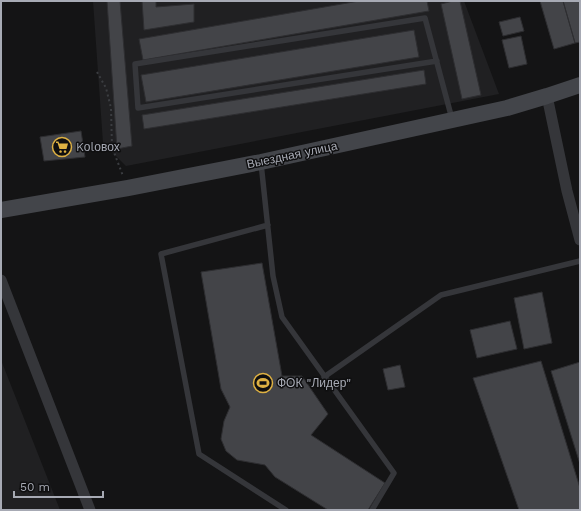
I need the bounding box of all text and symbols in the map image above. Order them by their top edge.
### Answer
supermarket icon: Kоlовох [51,136,73,158]
street label: Выездная улица [245,139,339,171]
place label: Kоlовох [76,140,120,154]
sports icon: ФОК "Лидер" [252,372,274,394]
place label: ФОК "Лидер" [277,376,351,390]
scale bar [14,473,103,499]
text: 50 m [20,480,50,494]

